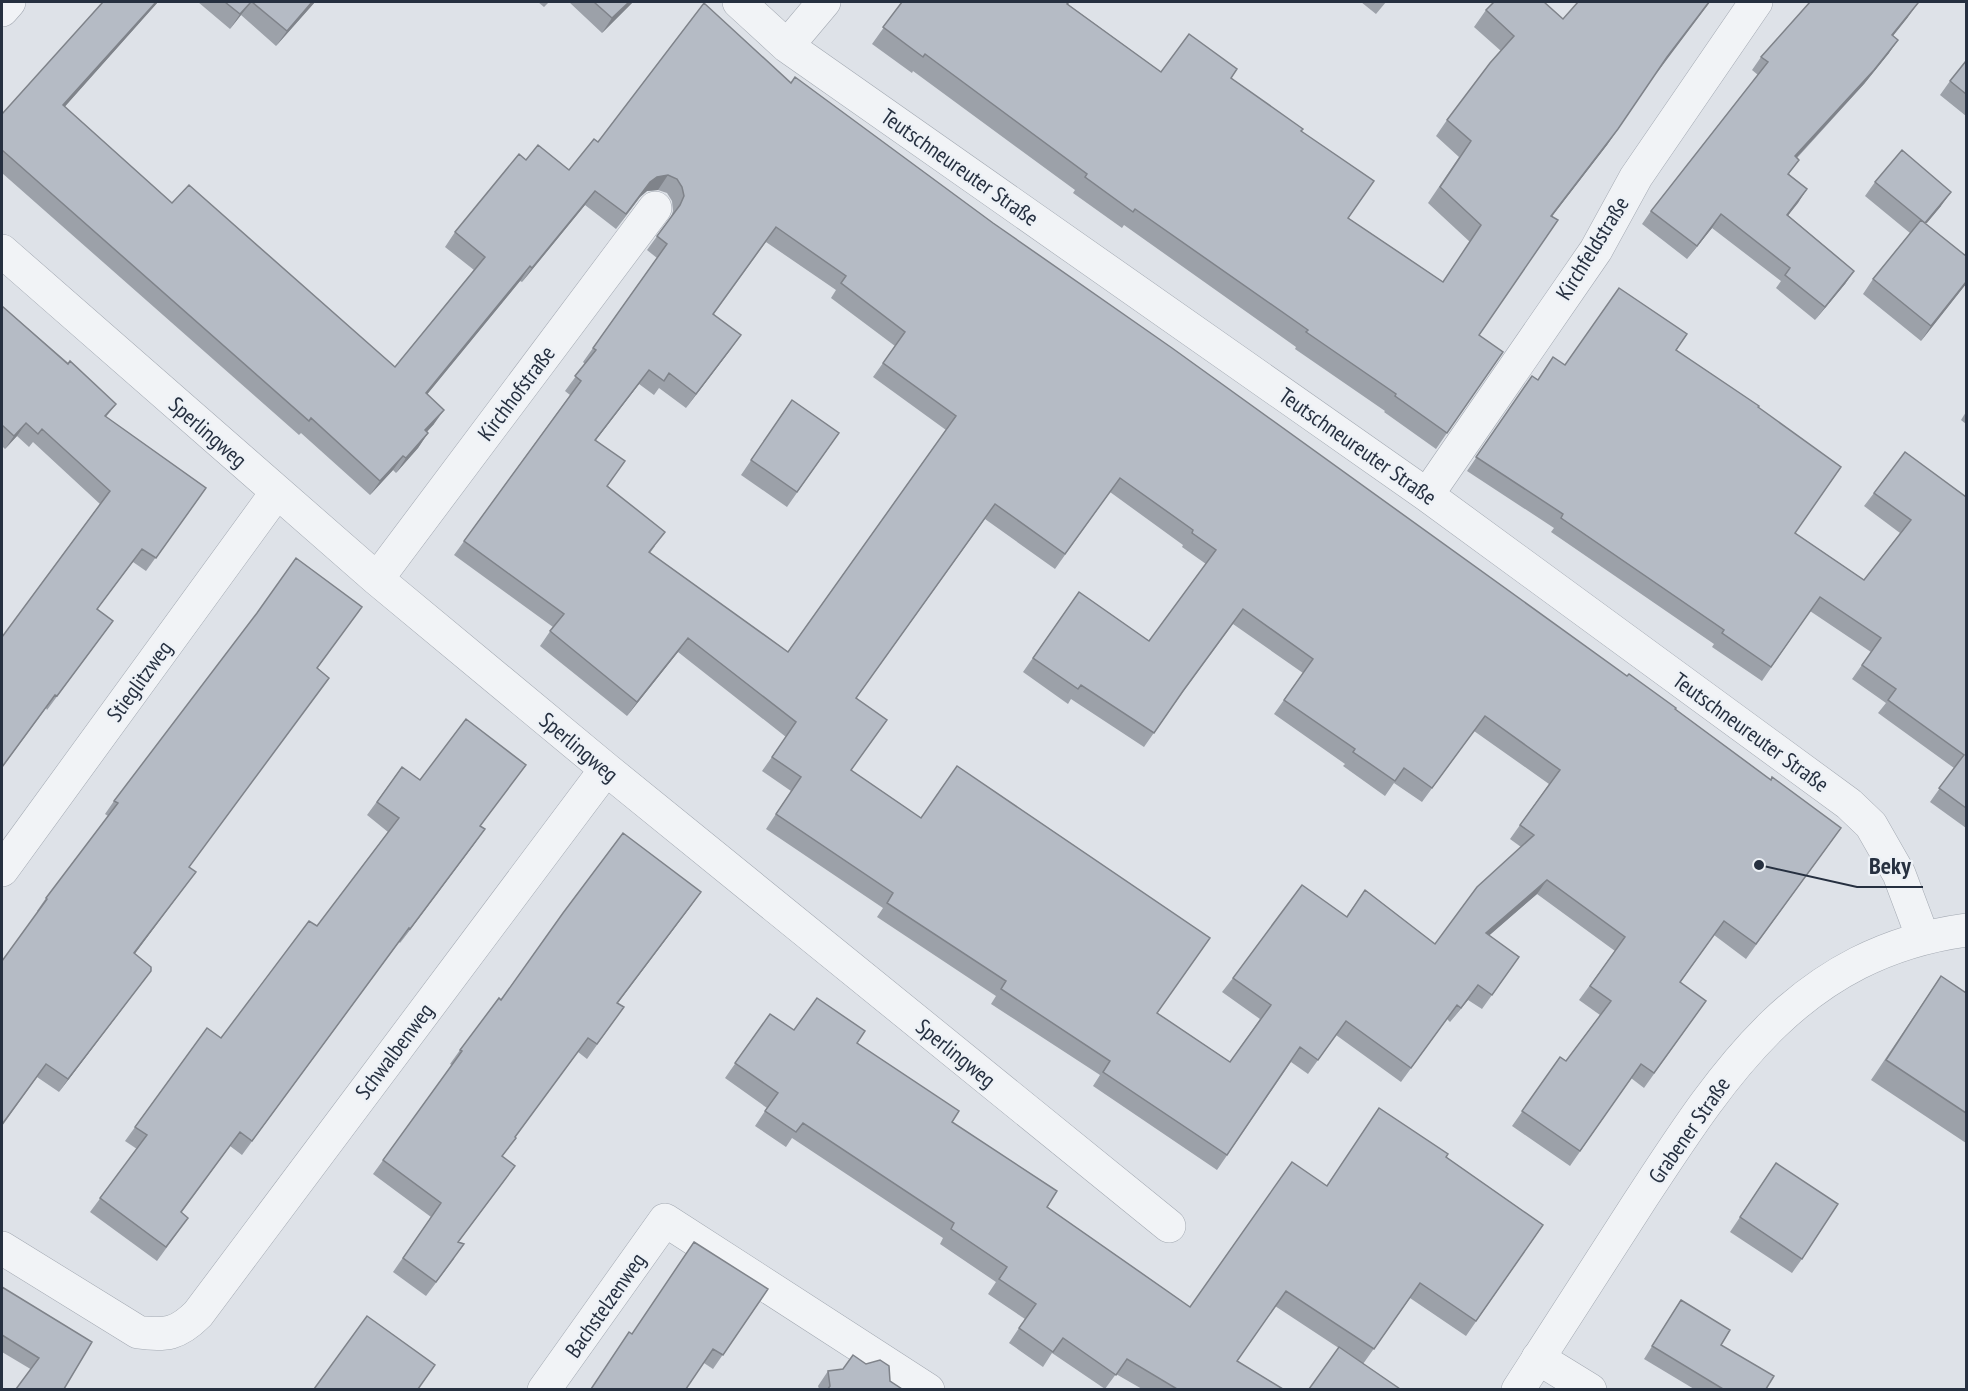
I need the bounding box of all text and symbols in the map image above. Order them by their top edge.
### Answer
street label: Teutschneureuter Straße [876,102,1044,232]
street label: Kirchfeldstraße [1549,191,1635,305]
street label: Kirchhofstraße [471,340,561,446]
street label: Teutschneureuter Straße [1274,381,1442,511]
street label: Sperlingweg [163,390,253,474]
street label: Stieglitzweg [100,635,178,727]
street label: Teutschneureuter Straße [1668,666,1834,798]
street label: Sperlingweg [534,706,624,788]
callout: Beky [1857,845,1923,887]
text: Beky [1869,850,1911,881]
street label: Schwalbenweg [349,997,439,1105]
street label: Sperlingweg [911,1012,1001,1094]
street label: Grabener Straße [1642,1071,1736,1189]
street label: Bachstelzenweg [559,1247,651,1363]

